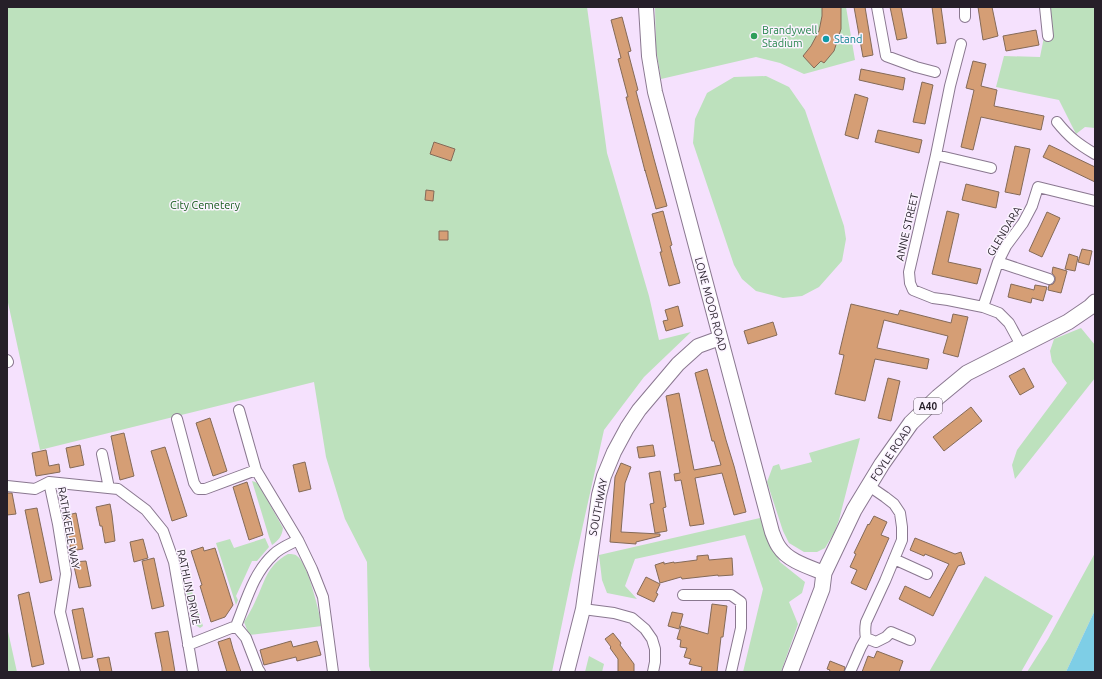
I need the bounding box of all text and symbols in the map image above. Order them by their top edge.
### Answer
place label: Brandywell Stadium [762,24,817,49]
marker: Brandywell Stadium [749,31,759,41]
place label: Stand [834,33,862,45]
marker: Stand [821,34,831,44]
street label: ANNE STREET [893,192,921,262]
park label: City Cemetery [170,199,241,211]
street label: GLENDARA [984,203,1024,258]
street label: LONE MOOR ROAD [693,256,729,352]
road number: A40 [914,398,942,414]
street label: FOYLE ROAD [868,423,914,483]
street label: SOUTHWAY [587,477,610,537]
street label: RATHKEELE WAY [56,486,82,571]
street label: RATHLIN DRIVE [175,548,203,626]

